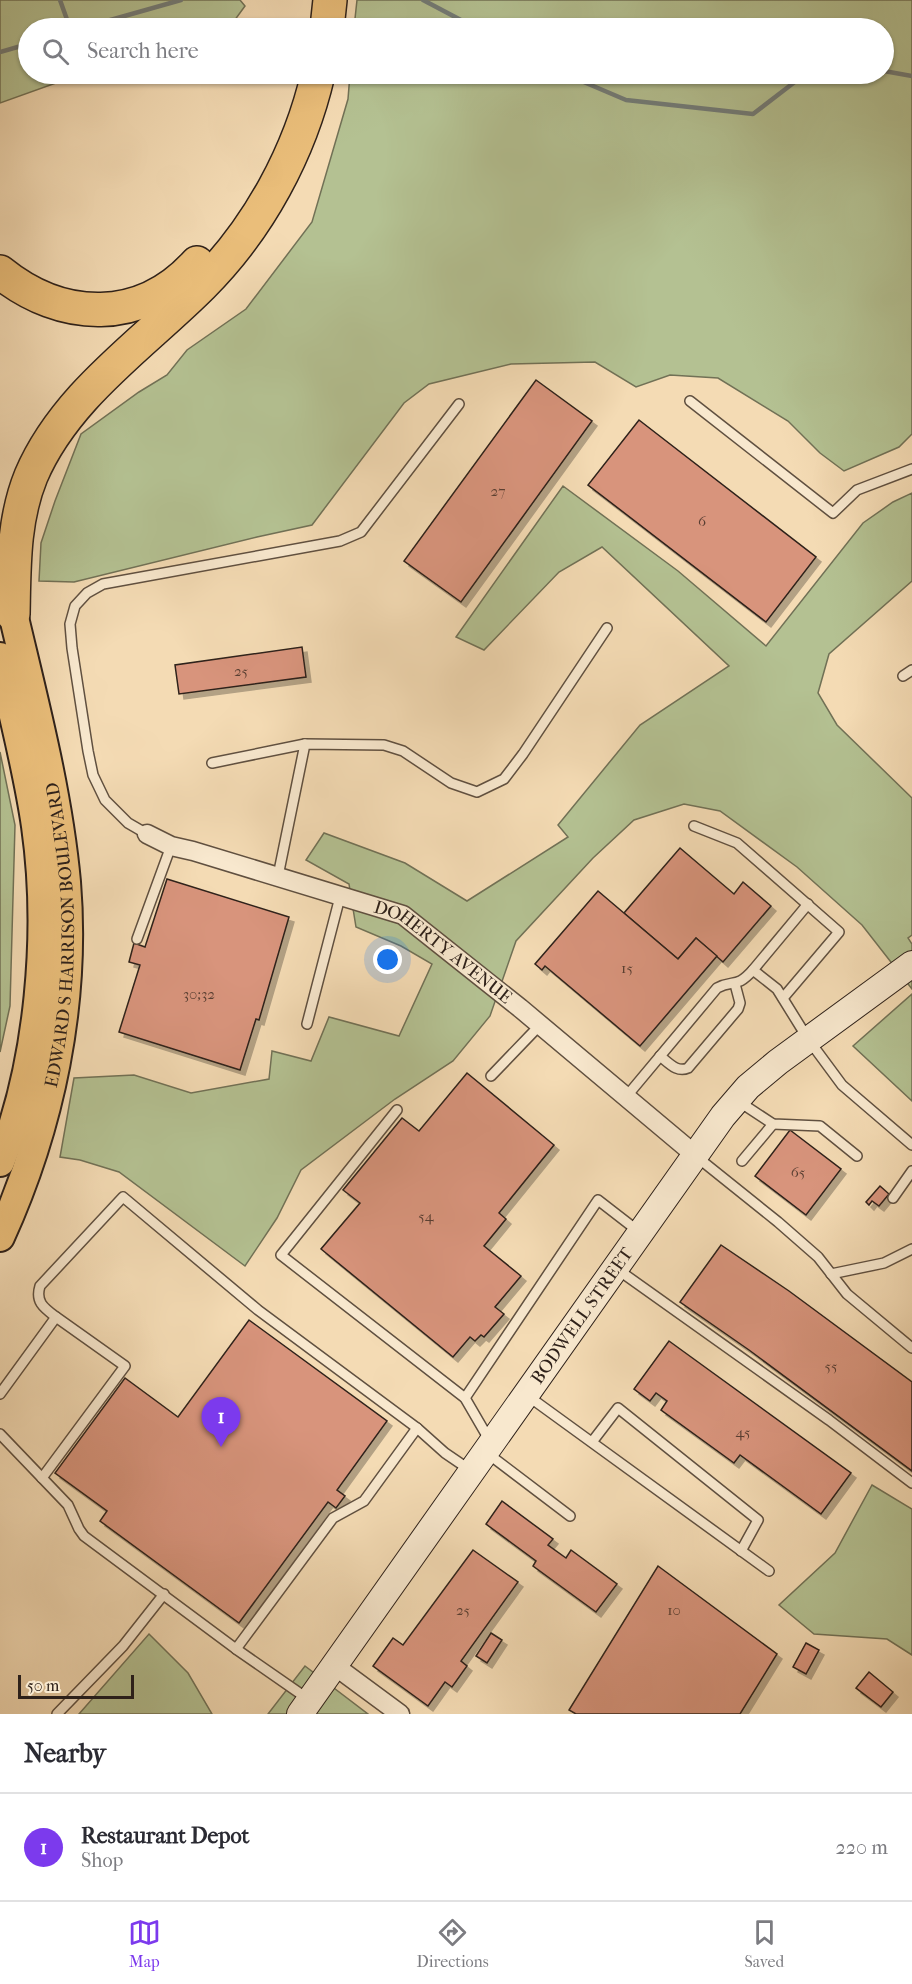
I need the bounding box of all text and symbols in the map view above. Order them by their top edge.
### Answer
search box [18,18,894,84]
icon: search [39,35,72,68]
text: Search here [87,38,199,64]
house number: 27 [491,482,505,500]
house number: 6 [698,512,707,530]
house number: 25 [234,662,248,680]
street label: EDWARD S HARRISON BOULEVARD [40,781,79,1089]
street label: DOHERTY AVENUE [371,896,516,1008]
your location [373,945,402,974]
house number: 15 [621,959,633,977]
house number: 30;32 [183,985,215,1003]
house number: 65 [791,1163,805,1181]
house number: 54 [418,1207,435,1225]
street label: BODWELL STREET [526,1243,638,1388]
house number: 55 [825,1357,837,1375]
pin: 1 [202,1398,240,1447]
house number: 45 [736,1423,750,1441]
house number: 25 [456,1601,470,1619]
house number: 10 [667,1601,681,1619]
scale bar [18,1672,134,1700]
text: 50 m [27,1676,59,1695]
text: Nearby [24,1738,106,1769]
text: Restaurant Depot [81,1823,249,1849]
text: 1 [40,1836,47,1859]
text: 220 m [835,1836,888,1859]
text: Shop [81,1849,123,1872]
tab: Map [128,1916,161,1971]
tab: Directions [417,1916,489,1971]
tab: Saved [744,1916,784,1971]

